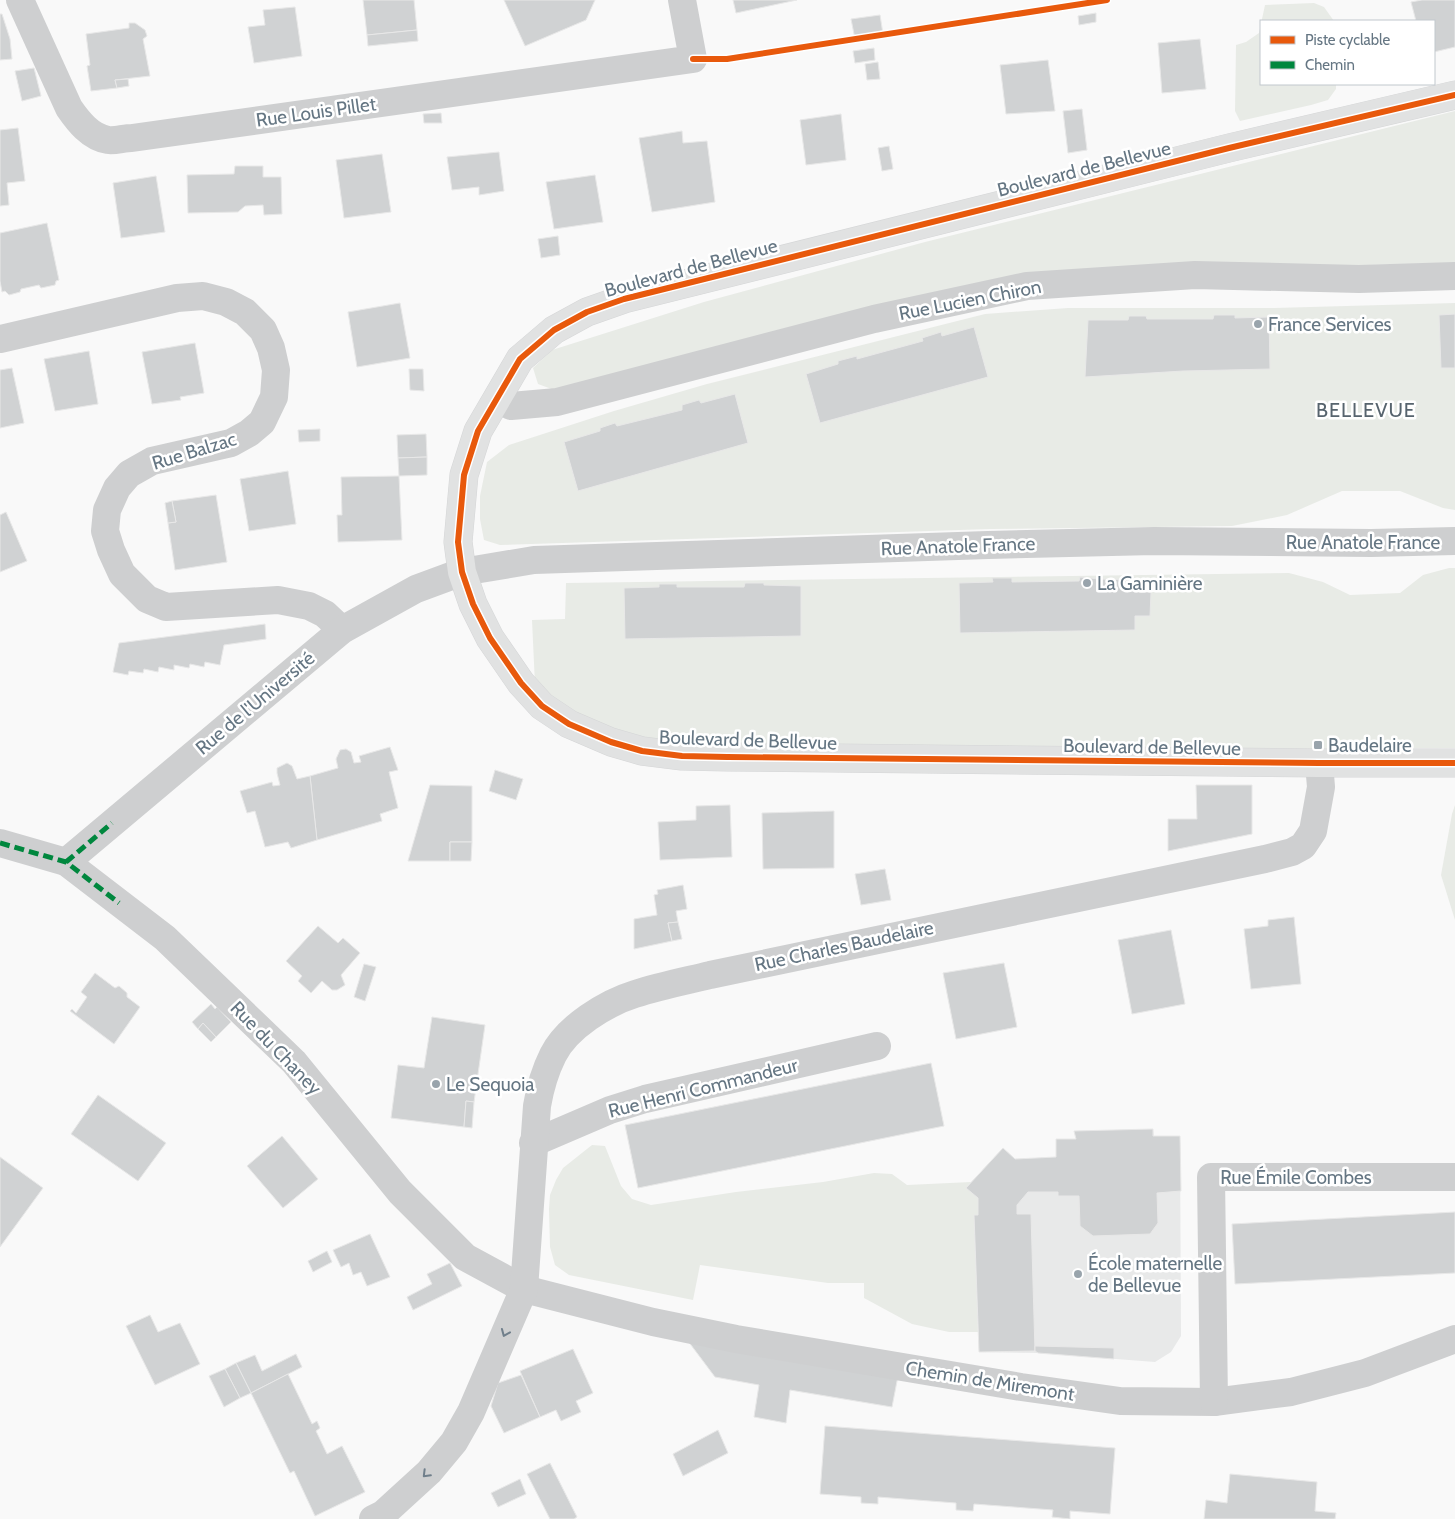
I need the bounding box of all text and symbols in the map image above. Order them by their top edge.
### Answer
legend [1260,20,1435,85]
text: Piste cyclable [1305,31,1391,49]
text: Chemin [1305,56,1355,74]
street label: Rue Louis Pillet [255,92,378,132]
street label: Boulevard de Bellevue [995,136,1173,202]
street label: Boulevard de Bellevue [602,234,780,302]
street label: Rue Lucien Chiron [897,275,1043,325]
place label: France Services [1268,313,1392,336]
marker: France Services [1252,318,1264,330]
district label: BELLEVUE [1316,398,1416,422]
street label: Rue Balzac [149,427,239,475]
street label: Rue Anatole France [1286,531,1441,554]
street label: Rue Anatole France [880,532,1036,560]
place label: La Gaminière [1097,572,1203,595]
marker: La Gaminière [1081,577,1093,589]
street label: Rue de l'Université [191,646,319,759]
street label: Boulevard de Bellevue [659,725,838,755]
street label: Boulevard de Bellevue [1063,734,1241,760]
place label: Baudelaire [1328,734,1412,757]
marker: Baudelaire [1312,739,1324,751]
street label: Rue Charles Baudelaire [752,916,936,976]
street label: Rue du Chaney [226,997,327,1100]
street label: Rue Henri Commandeur [606,1053,800,1123]
place label: Le Sequoia [446,1073,534,1096]
marker: Le Sequoia [430,1078,442,1090]
street label: Rue Émile Combes [1220,1165,1372,1189]
place label: École maternelle de Bellevue [1088,1251,1222,1297]
marker: École maternelle de Bellevue [1072,1268,1084,1280]
one-way arrow [500,1328,511,1337]
street label: Chemin de Miremont [904,1356,1077,1406]
one-way arrow [423,1468,432,1477]

